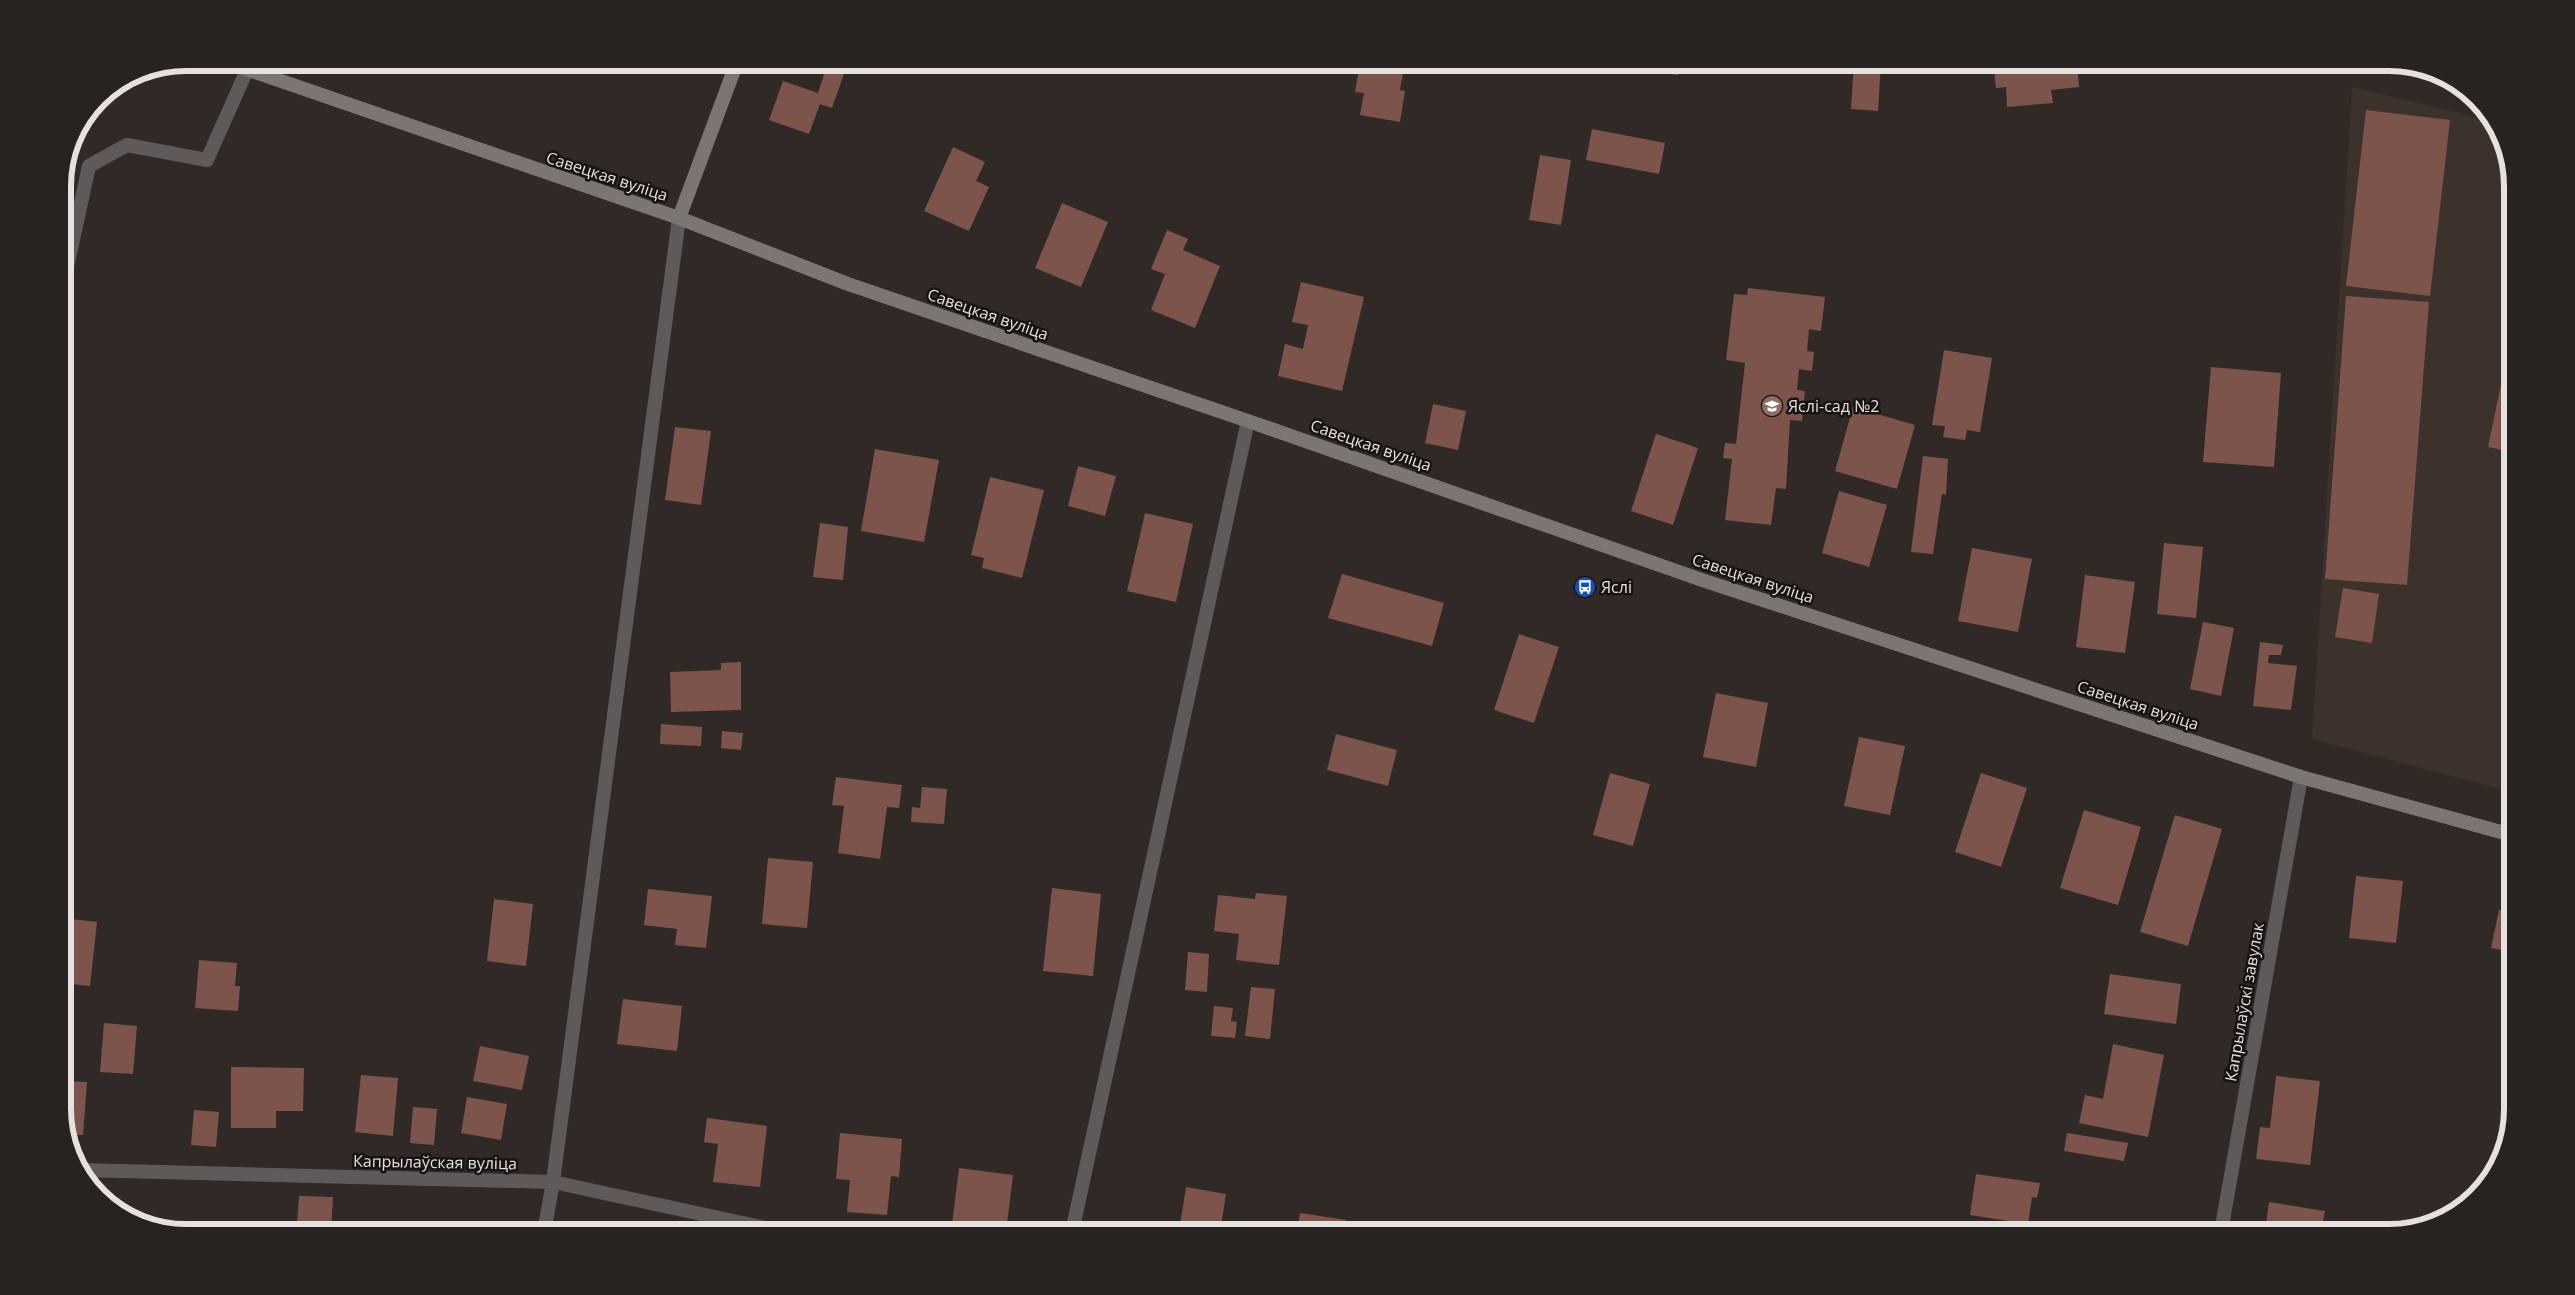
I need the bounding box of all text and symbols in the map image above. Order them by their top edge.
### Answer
street label: Савецкая вуліца [543,146,671,206]
street label: Савецкая вуліца [925,283,1051,345]
school or university icon: Яслі-сад №2 [1760,394,1784,418]
place label: Яслі-сад №2 [1788,395,1879,417]
street label: Савецкая вуліца [1308,414,1434,476]
street label: Савецкая вуліца [1689,548,1817,608]
bus stop icon: Яслі [1573,575,1597,599]
place label: Яслі [1601,576,1632,598]
street label: Савецкая вуліца [2074,675,2202,735]
street label: Капрылаўскі завулак [2219,920,2269,1083]
street label: Капрылаўская вуліца [353,1150,517,1174]

